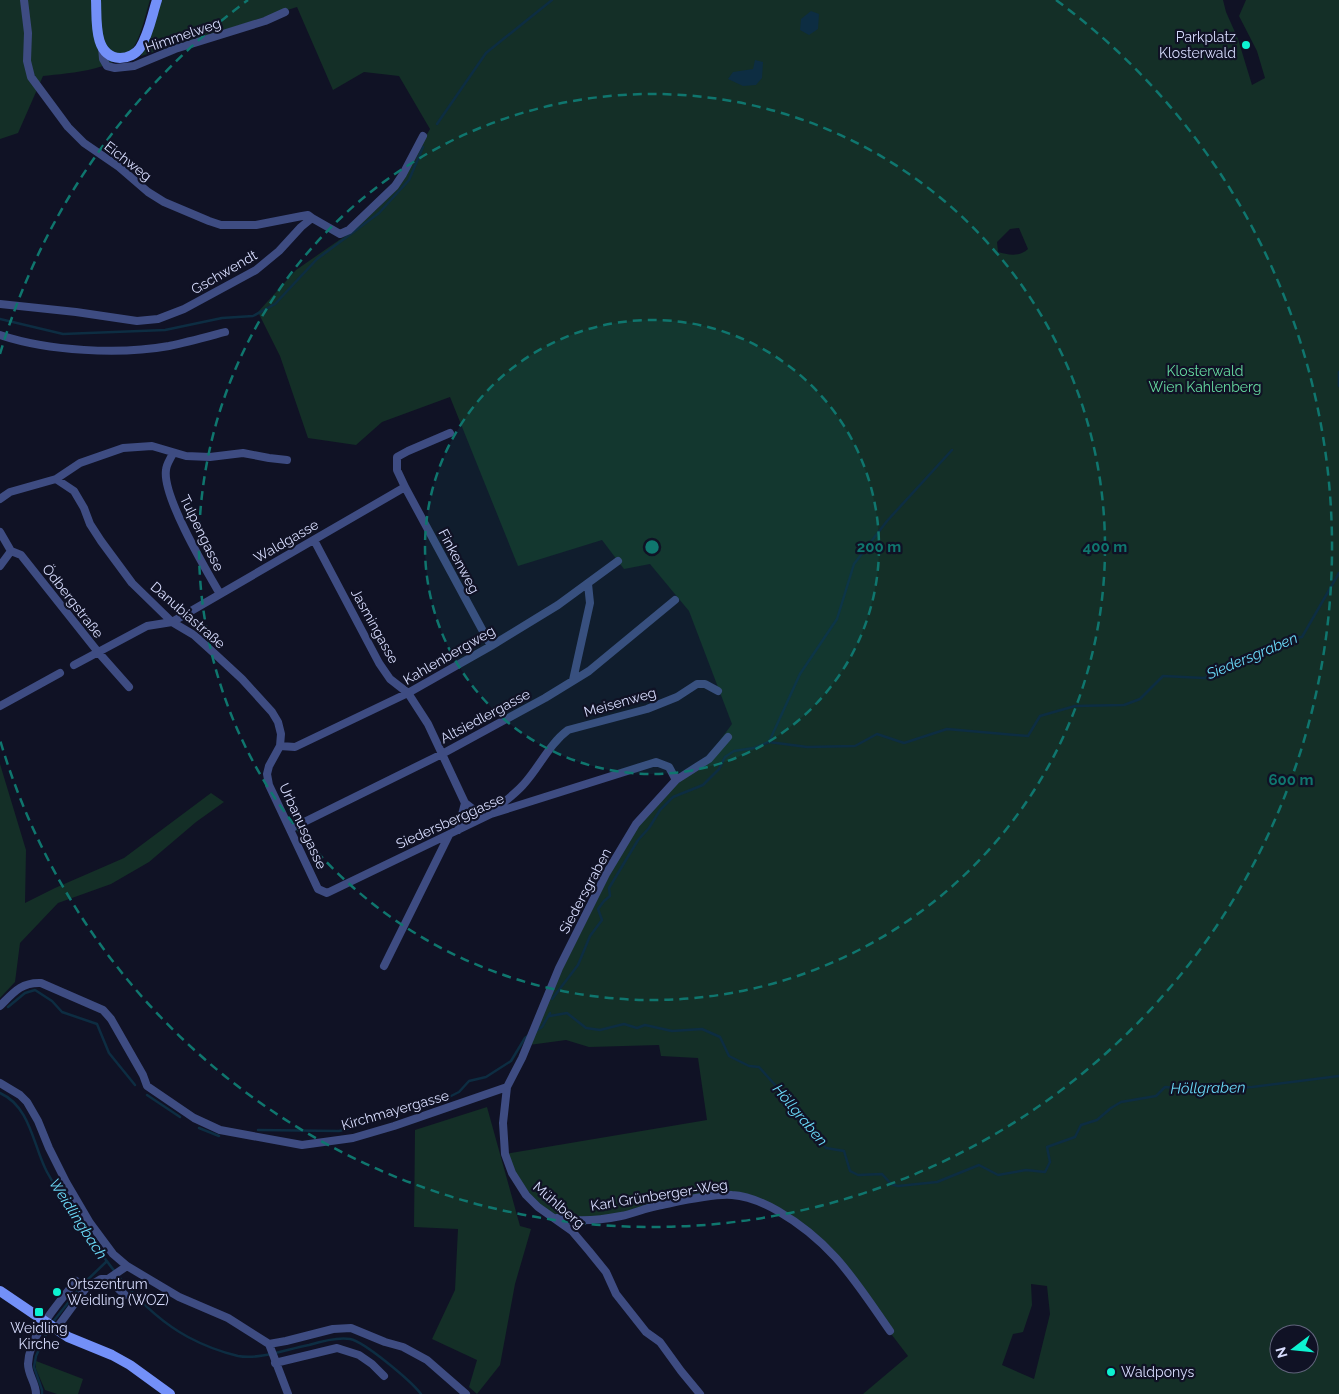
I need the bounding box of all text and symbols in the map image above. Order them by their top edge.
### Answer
street label: Himmelweg [143,15,223,55]
place label: Parkplatz Klosterwald [1159,29,1236,61]
marker: Parkplatz Klosterwald [1240,39,1252,51]
street label: Eichweg [101,138,155,184]
street label: Gschwendt [188,247,260,297]
park label: Klosterwald Wien Kahlenberg [1149,363,1261,395]
street label: Tulpengasse [177,492,227,574]
street label: Waldgasse [251,516,321,566]
street label: Finkenweg [435,526,483,596]
centre of rings [643,538,661,556]
text: 200 m [857,538,901,556]
text: 400 m [1083,538,1127,556]
street label: Ödbergstraße [39,560,108,641]
street label: Danubiastraße [148,578,228,652]
street label: Jasmingasse [348,586,402,666]
street label: Kahlenbergweg [400,622,498,688]
water label: Siedersgraben [1203,629,1300,684]
street label: Meisenweg [582,684,658,720]
street label: Altsiedlergasse [437,686,533,746]
text: 600 m [1268,771,1314,789]
street label: Urbanusgasse [276,781,330,871]
street label: Siedersberggasse [393,790,507,852]
street label: Siedersgraben [556,845,614,937]
water label: Höllgraben [1170,1078,1246,1098]
water label: Höllgraben [769,1080,831,1150]
street label: Kirchmayergasse [339,1087,451,1133]
water label: Weidlingbach [45,1175,111,1263]
street label: Karl Grünberger-Weg [589,1176,729,1214]
street label: Mühlberg [530,1178,588,1232]
place label: Ortszentrum Weidling (WOZ) [67,1276,169,1308]
marker: Ortszentrum Weidling (WOZ) [51,1286,63,1298]
marker: Weidling Kirche [33,1306,45,1318]
place label: Weidling Kirche [10,1320,68,1352]
north arrow [1269,1324,1319,1374]
text: N [1272,1345,1291,1360]
place label: Waldponys [1121,1364,1194,1380]
marker: Waldponys [1105,1366,1117,1378]

